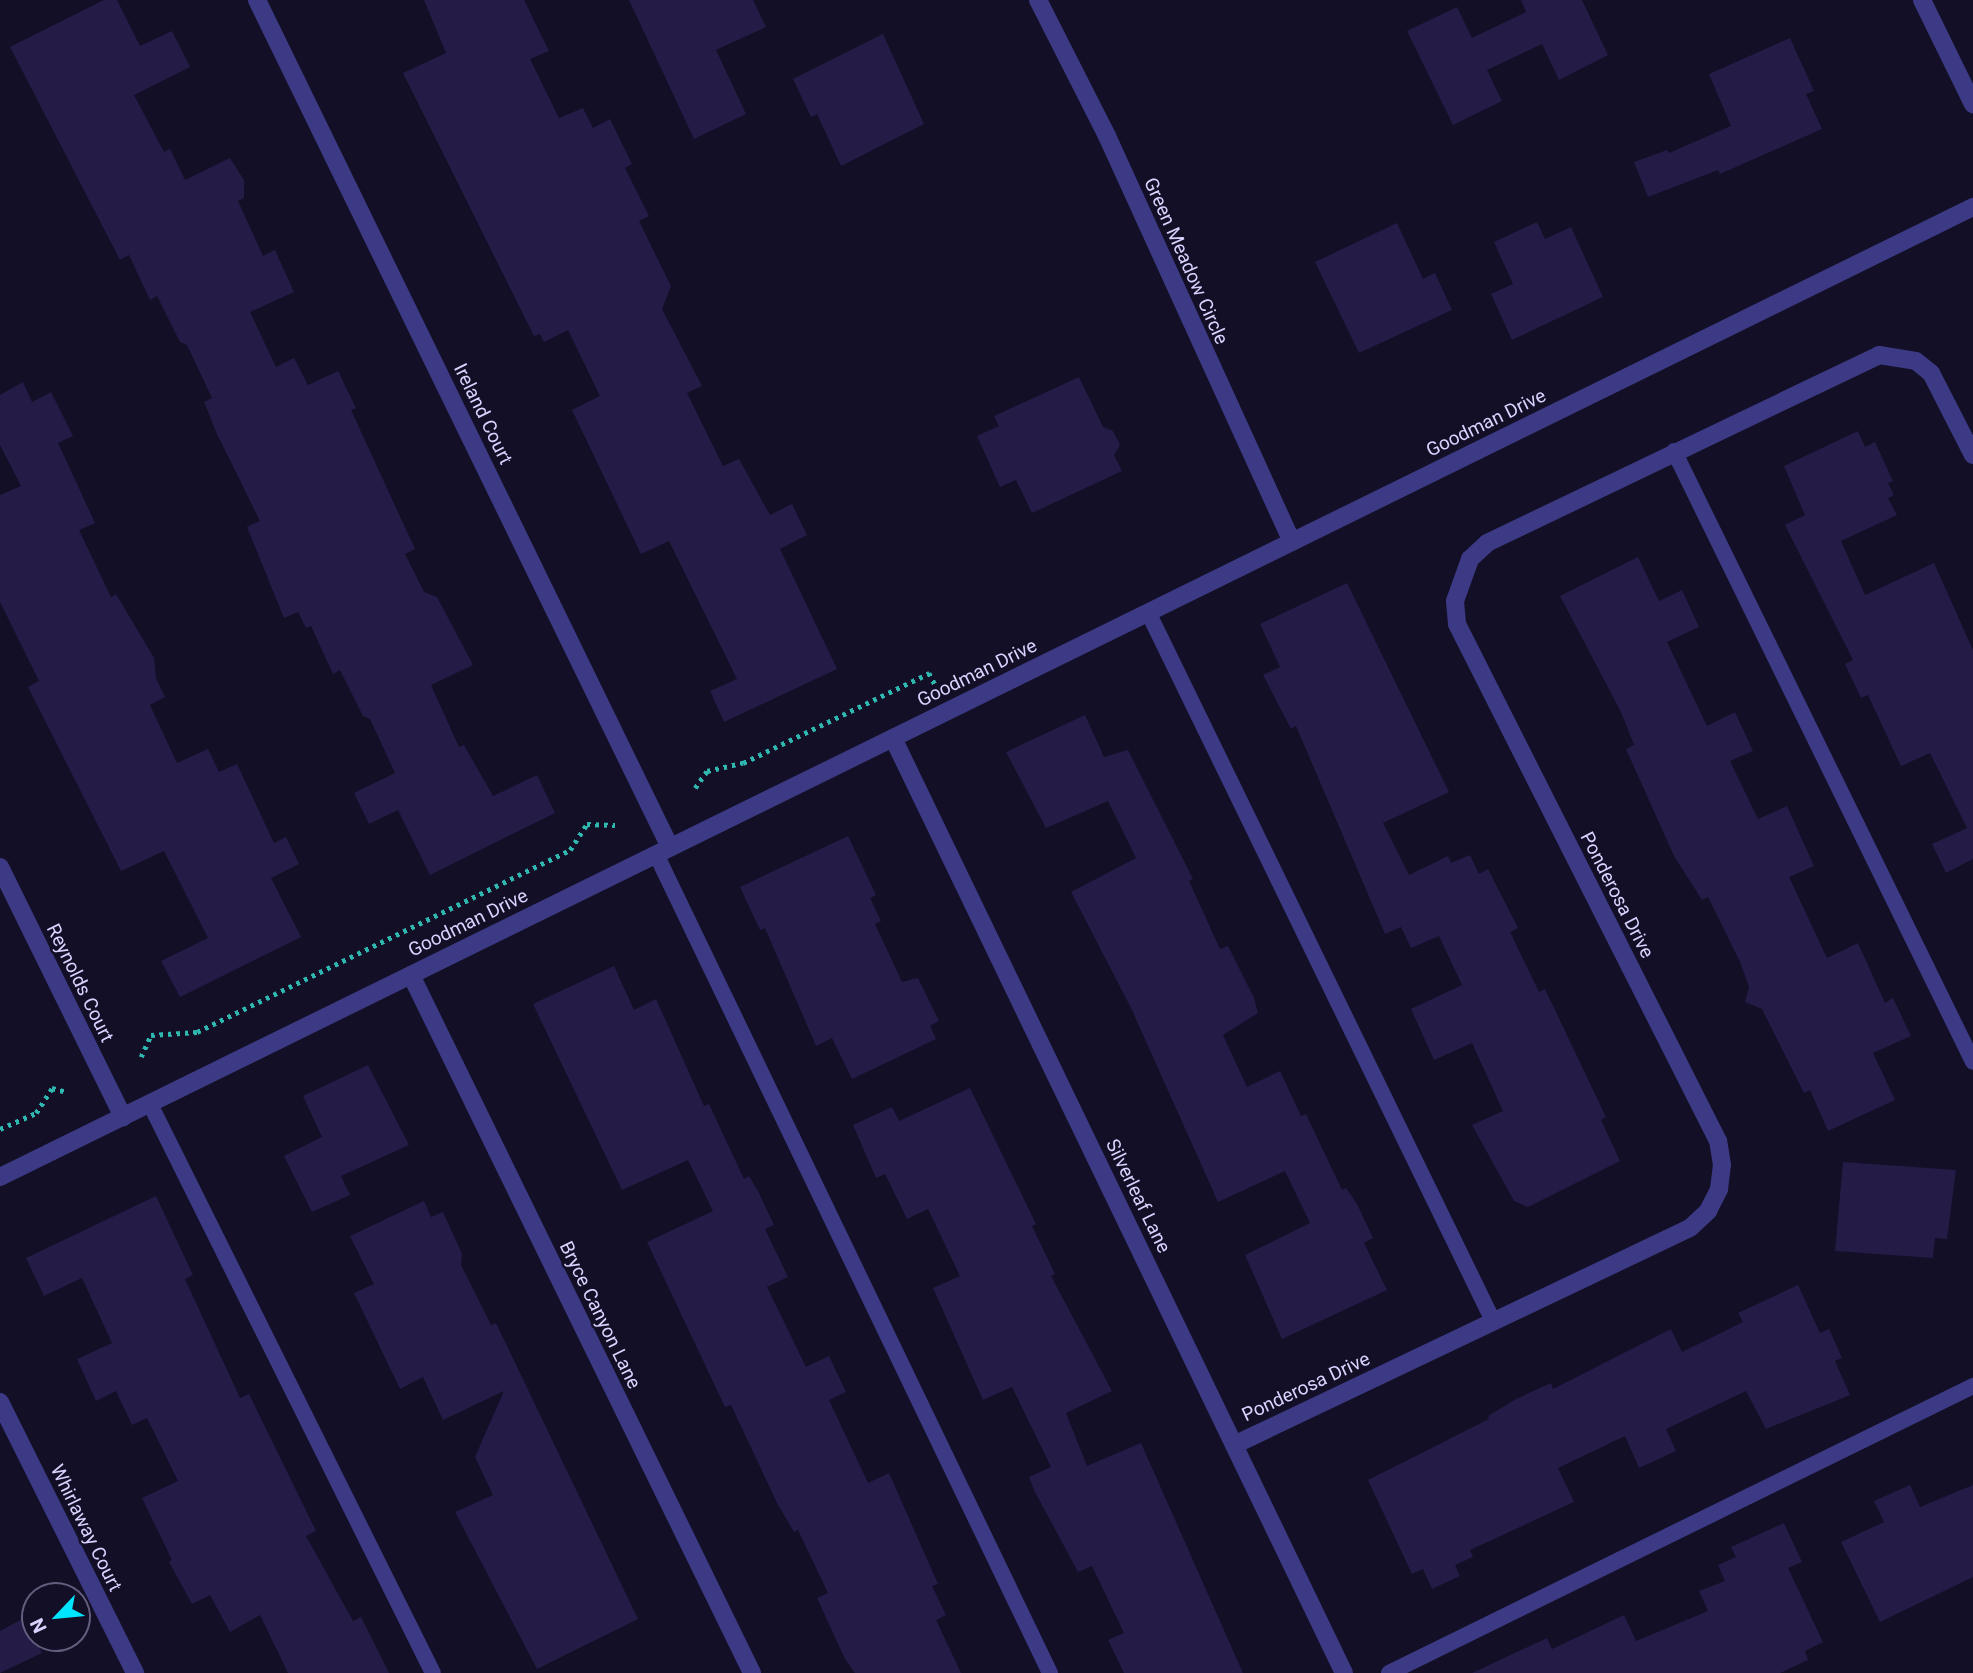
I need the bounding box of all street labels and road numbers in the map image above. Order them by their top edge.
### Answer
street label: Green Meadow Circle [1139,174,1233,348]
street label: Ireland Court [449,360,517,468]
street label: Goodman Drive [1422,384,1550,462]
street label: Goodman Drive [913,634,1041,712]
street label: Ponderosa Drive [1575,828,1659,962]
street label: Goodman Drive [404,884,532,962]
street label: Reynolds Court [42,920,118,1046]
street label: Silverleaf Lane [1101,1135,1175,1257]
street label: Bryce Canyon Lane [554,1238,646,1392]
street label: Ponderosa Drive [1238,1347,1374,1427]
street label: Whirlaway Court [45,1461,127,1595]

